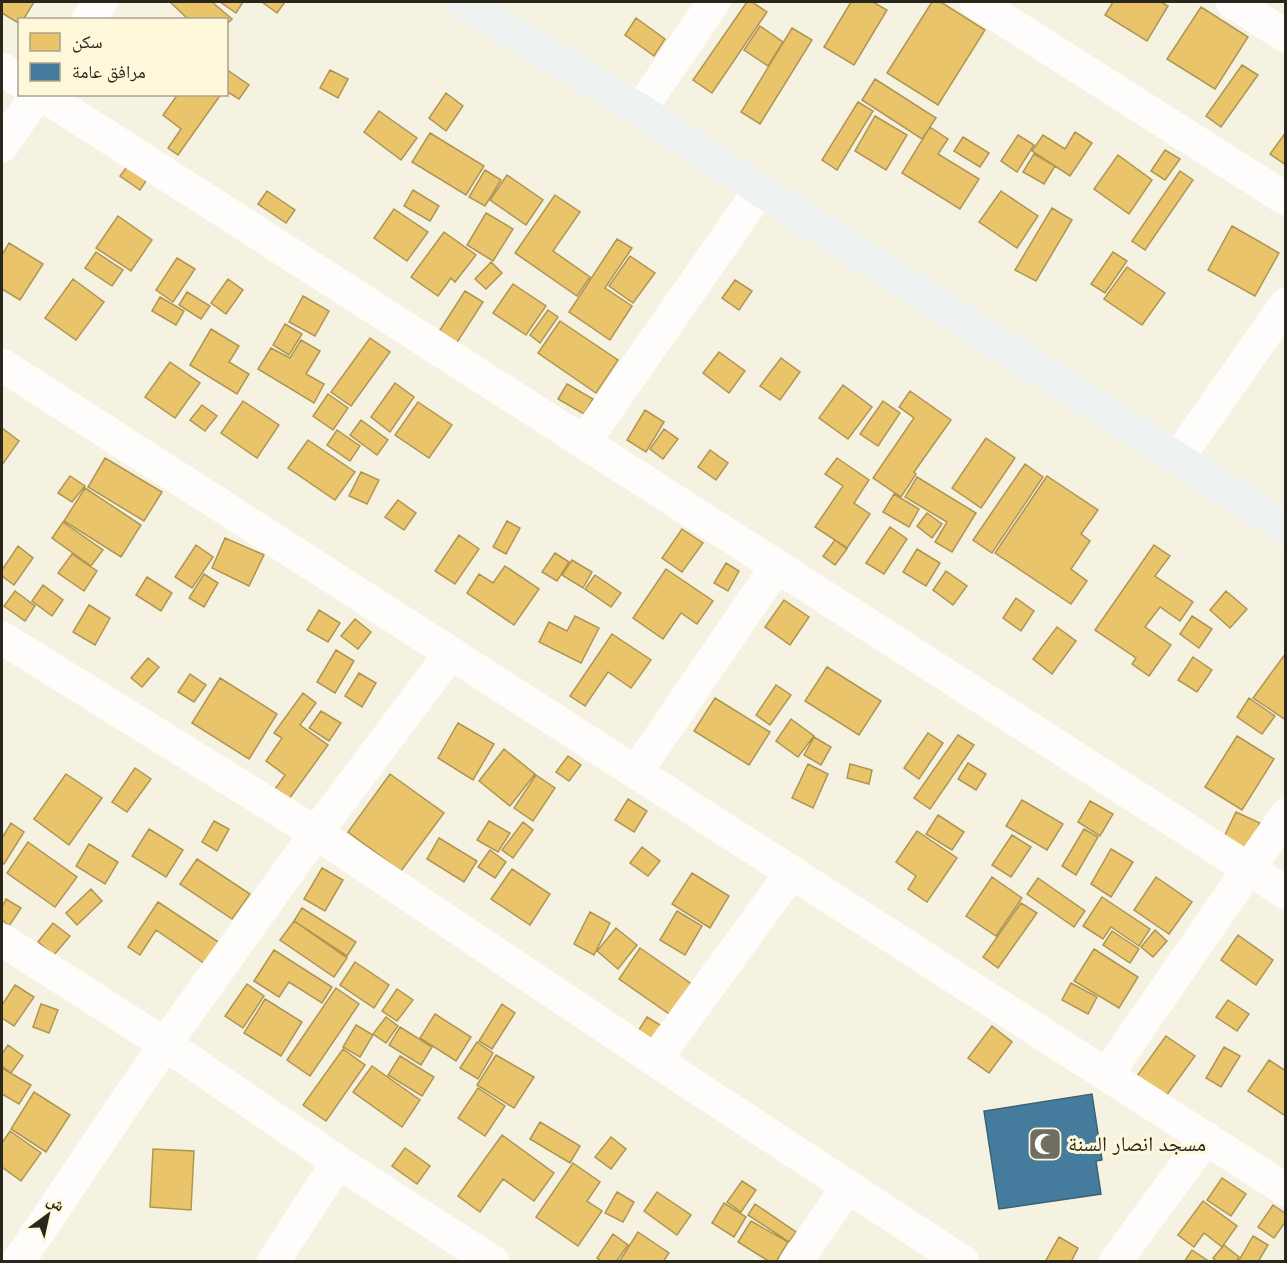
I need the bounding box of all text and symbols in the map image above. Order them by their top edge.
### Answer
legend [18,18,228,96]
text: سكن [72,30,103,53]
text: مرافق عامة [72,60,146,83]
mosque icon: مسجد انصار السنة [1027,1126,1063,1162]
place label: مسجد انصار السنة [1068,1130,1206,1157]
north arrow [18,1185,78,1245]
text: ش [44,1189,69,1215]

